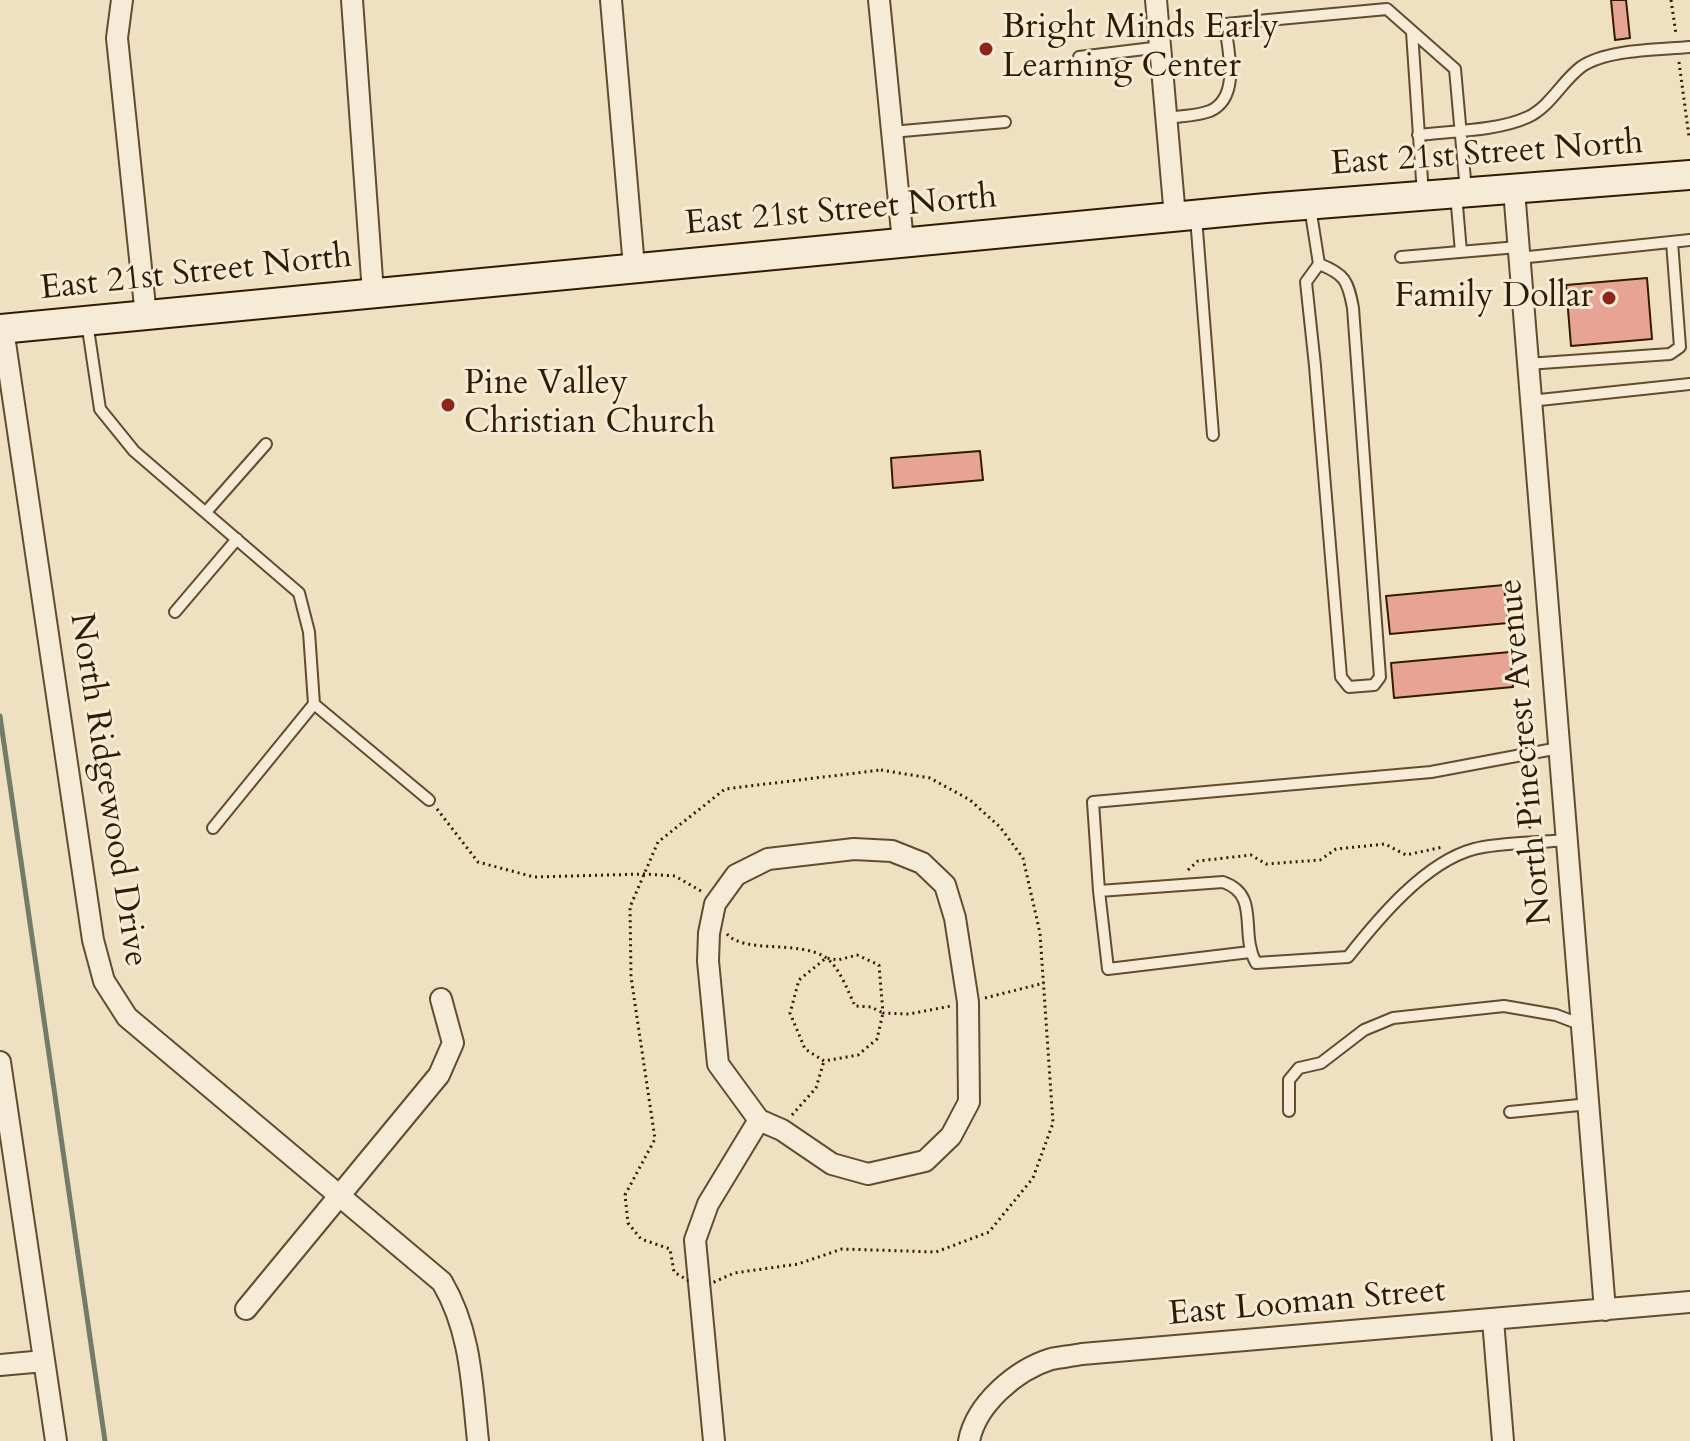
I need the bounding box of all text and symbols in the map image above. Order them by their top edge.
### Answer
place label: Bright Minds Early Learning Center [1002,9,1279,88]
marker: Bright Minds Early Learning Center [977,40,995,58]
street label: East 21st Street North [1329,124,1645,186]
street label: East 21st Street North [683,178,999,246]
street label: East 21st Street North [38,237,354,311]
place label: Family Dollar [1394,278,1593,318]
marker: Family Dollar [1600,289,1618,307]
place label: Pine Valley Christian Church [464,365,715,444]
marker: Pine Valley Christian Church [439,396,457,414]
street label: North Pinecrest Avenue [1492,577,1562,927]
street label: North Ridgewood Drive [59,610,155,970]
street label: East Looman Street [1167,1272,1447,1336]

